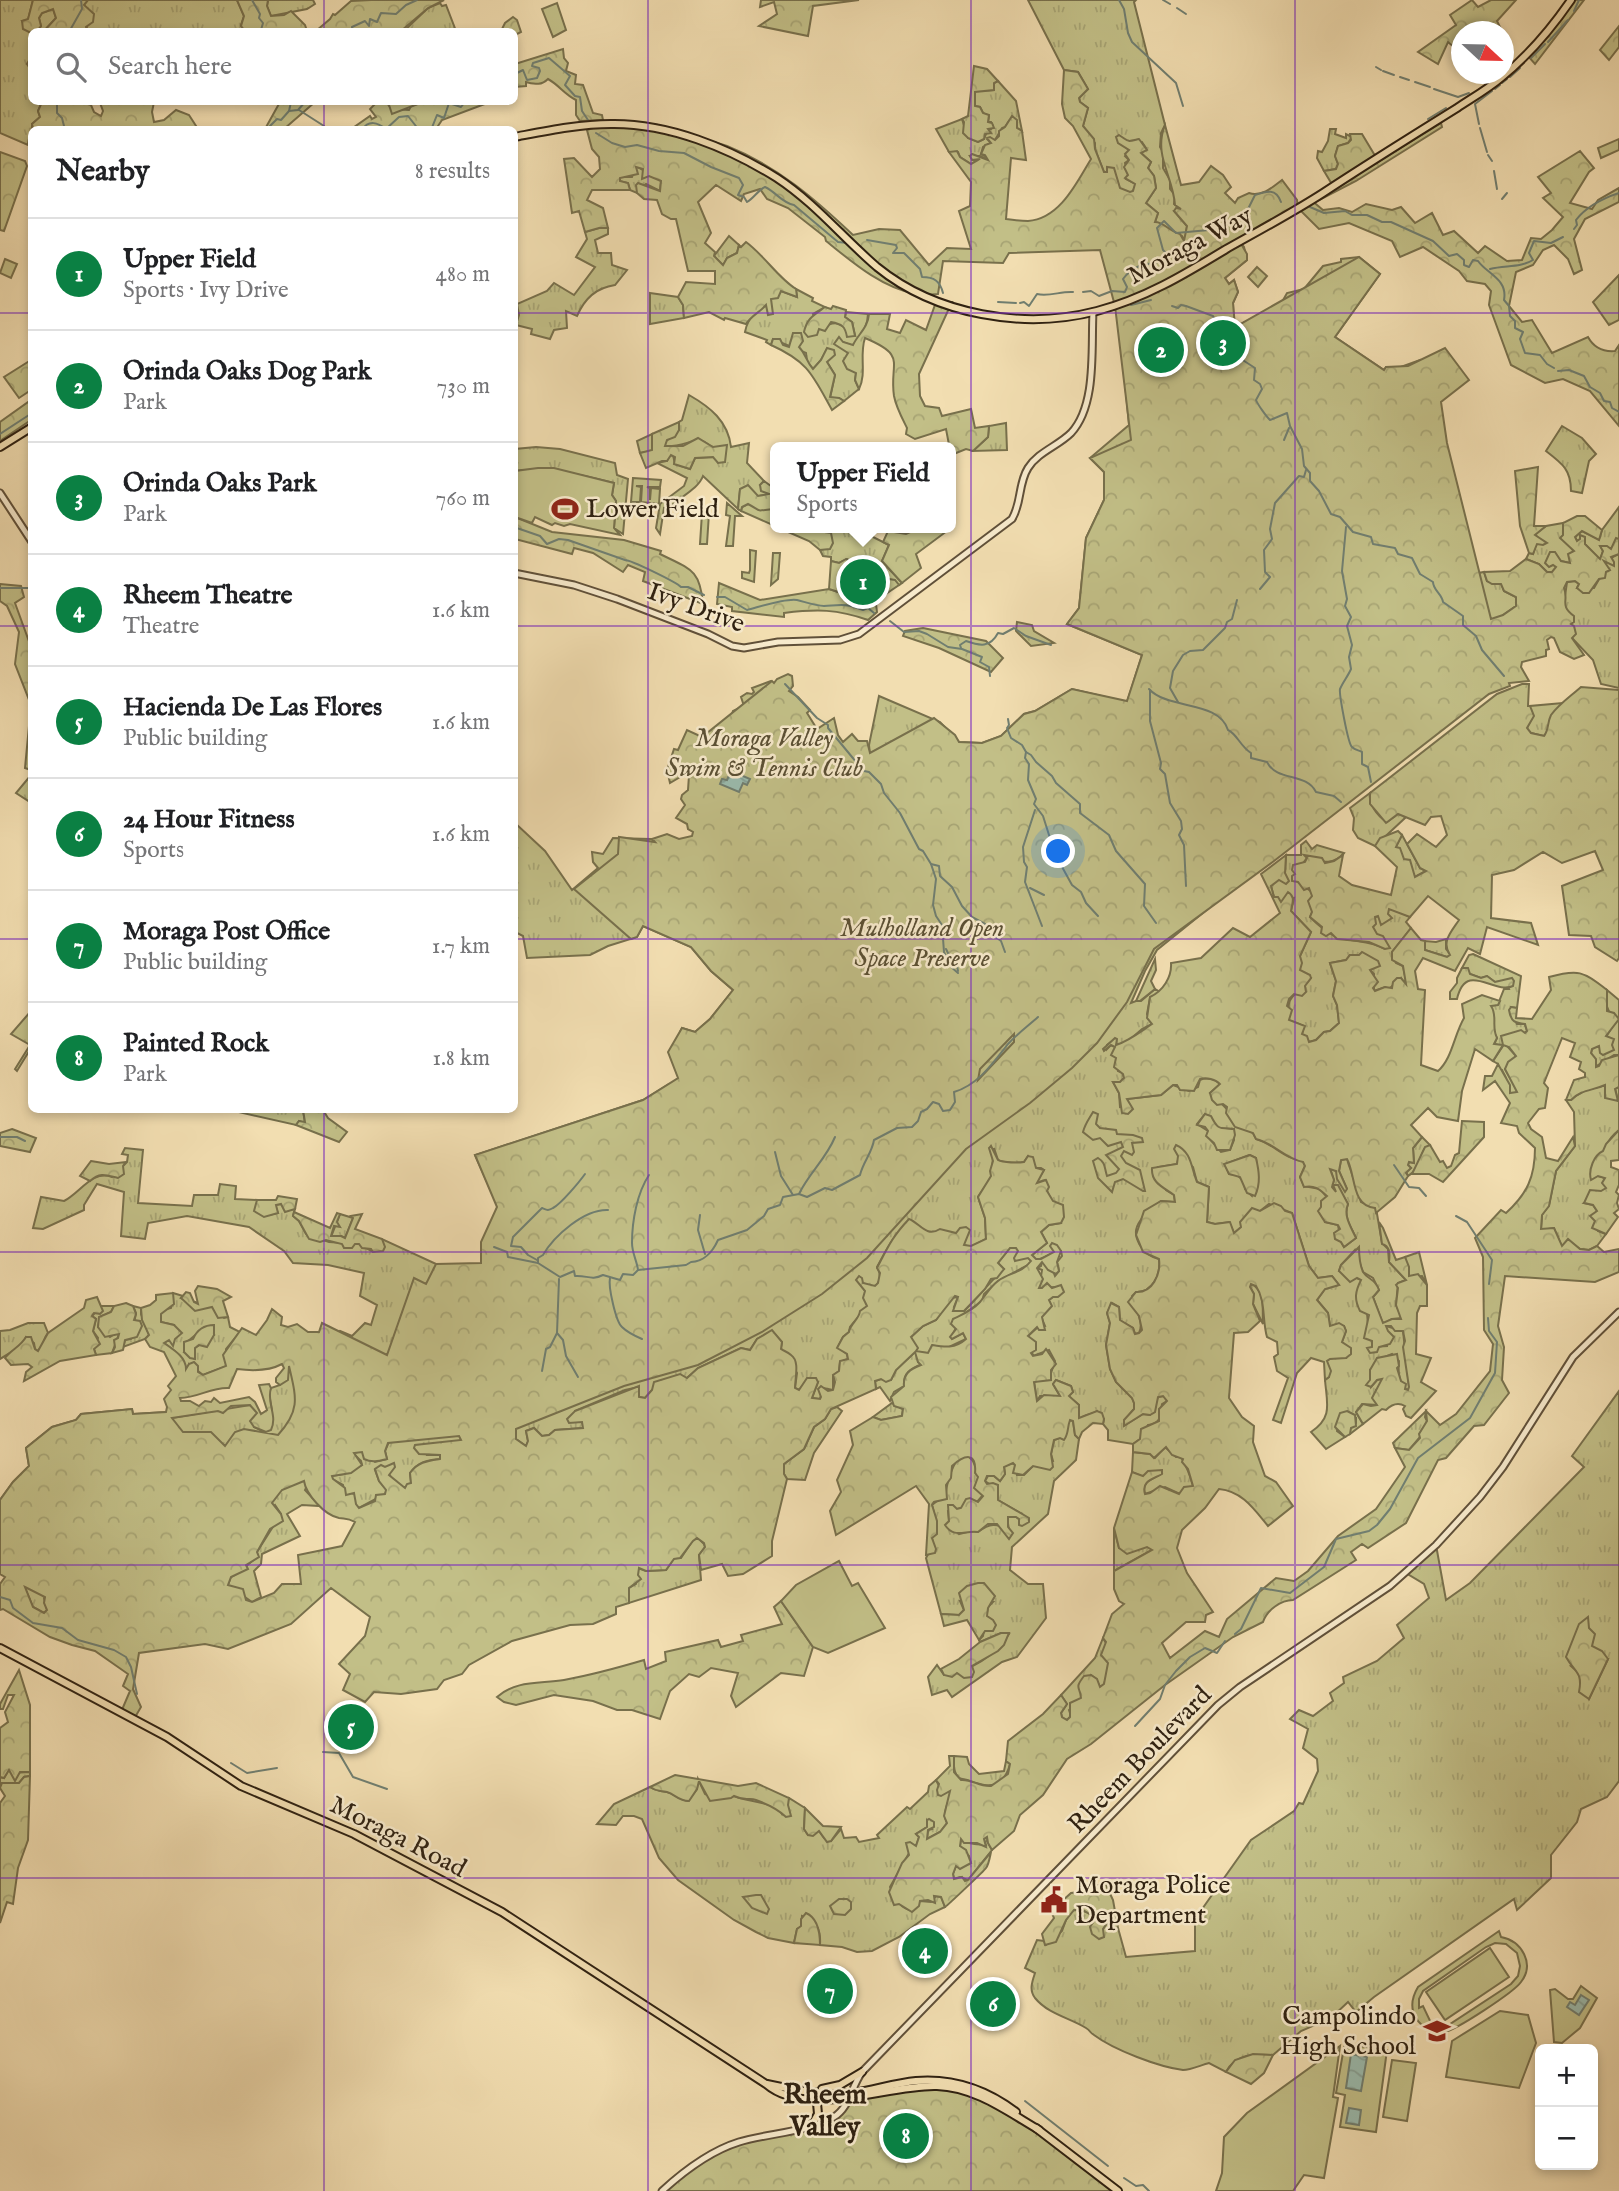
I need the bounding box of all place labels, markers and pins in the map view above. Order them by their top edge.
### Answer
pin: 3 [1200,317,1246,369]
pin: 2 [1138,324,1184,376]
place label: Lower Field [586,493,719,526]
sports icon: Lower Field [550,494,580,524]
pin: 1 [840,556,886,608]
pin: 5 [328,1701,374,1753]
place label: Moraga Police Department [1075,1869,1230,1932]
public building icon: Moraga Police Department [1039,1885,1069,1915]
pin: 4 [902,1925,948,1977]
pin: 7 [807,1965,853,2017]
pin: 6 [970,1978,1016,2030]
place label: Campolindo High School [1280,2000,1417,2063]
school or university icon: Campolindo High School [1422,2016,1452,2046]
pin: 8 [883,2110,929,2162]

